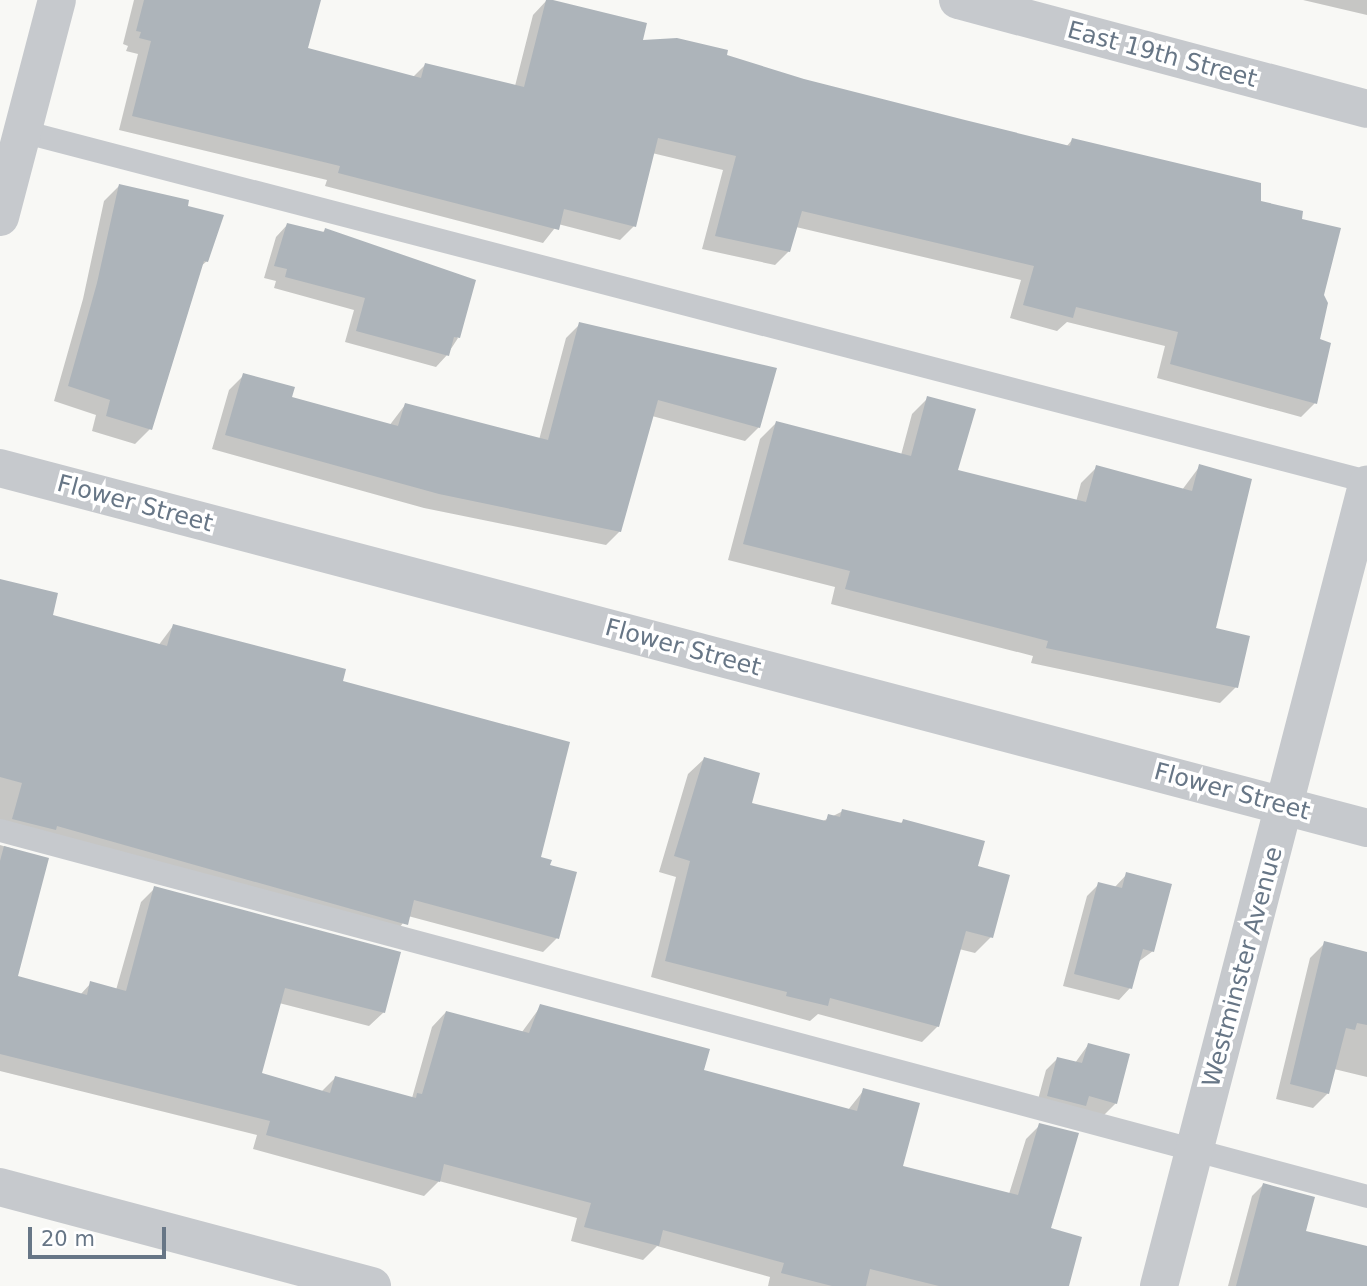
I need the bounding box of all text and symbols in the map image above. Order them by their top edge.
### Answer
street label: East 19th Street [1064,16,1260,94]
street label: Flower Street [54,469,216,539]
street label: Flower Street [602,613,764,683]
street label: Flower Street [1151,757,1313,827]
street label: Westminster Avenue [1197,844,1289,1090]
scale bar [32,1212,170,1256]
text: 20 m [41,1227,95,1251]

